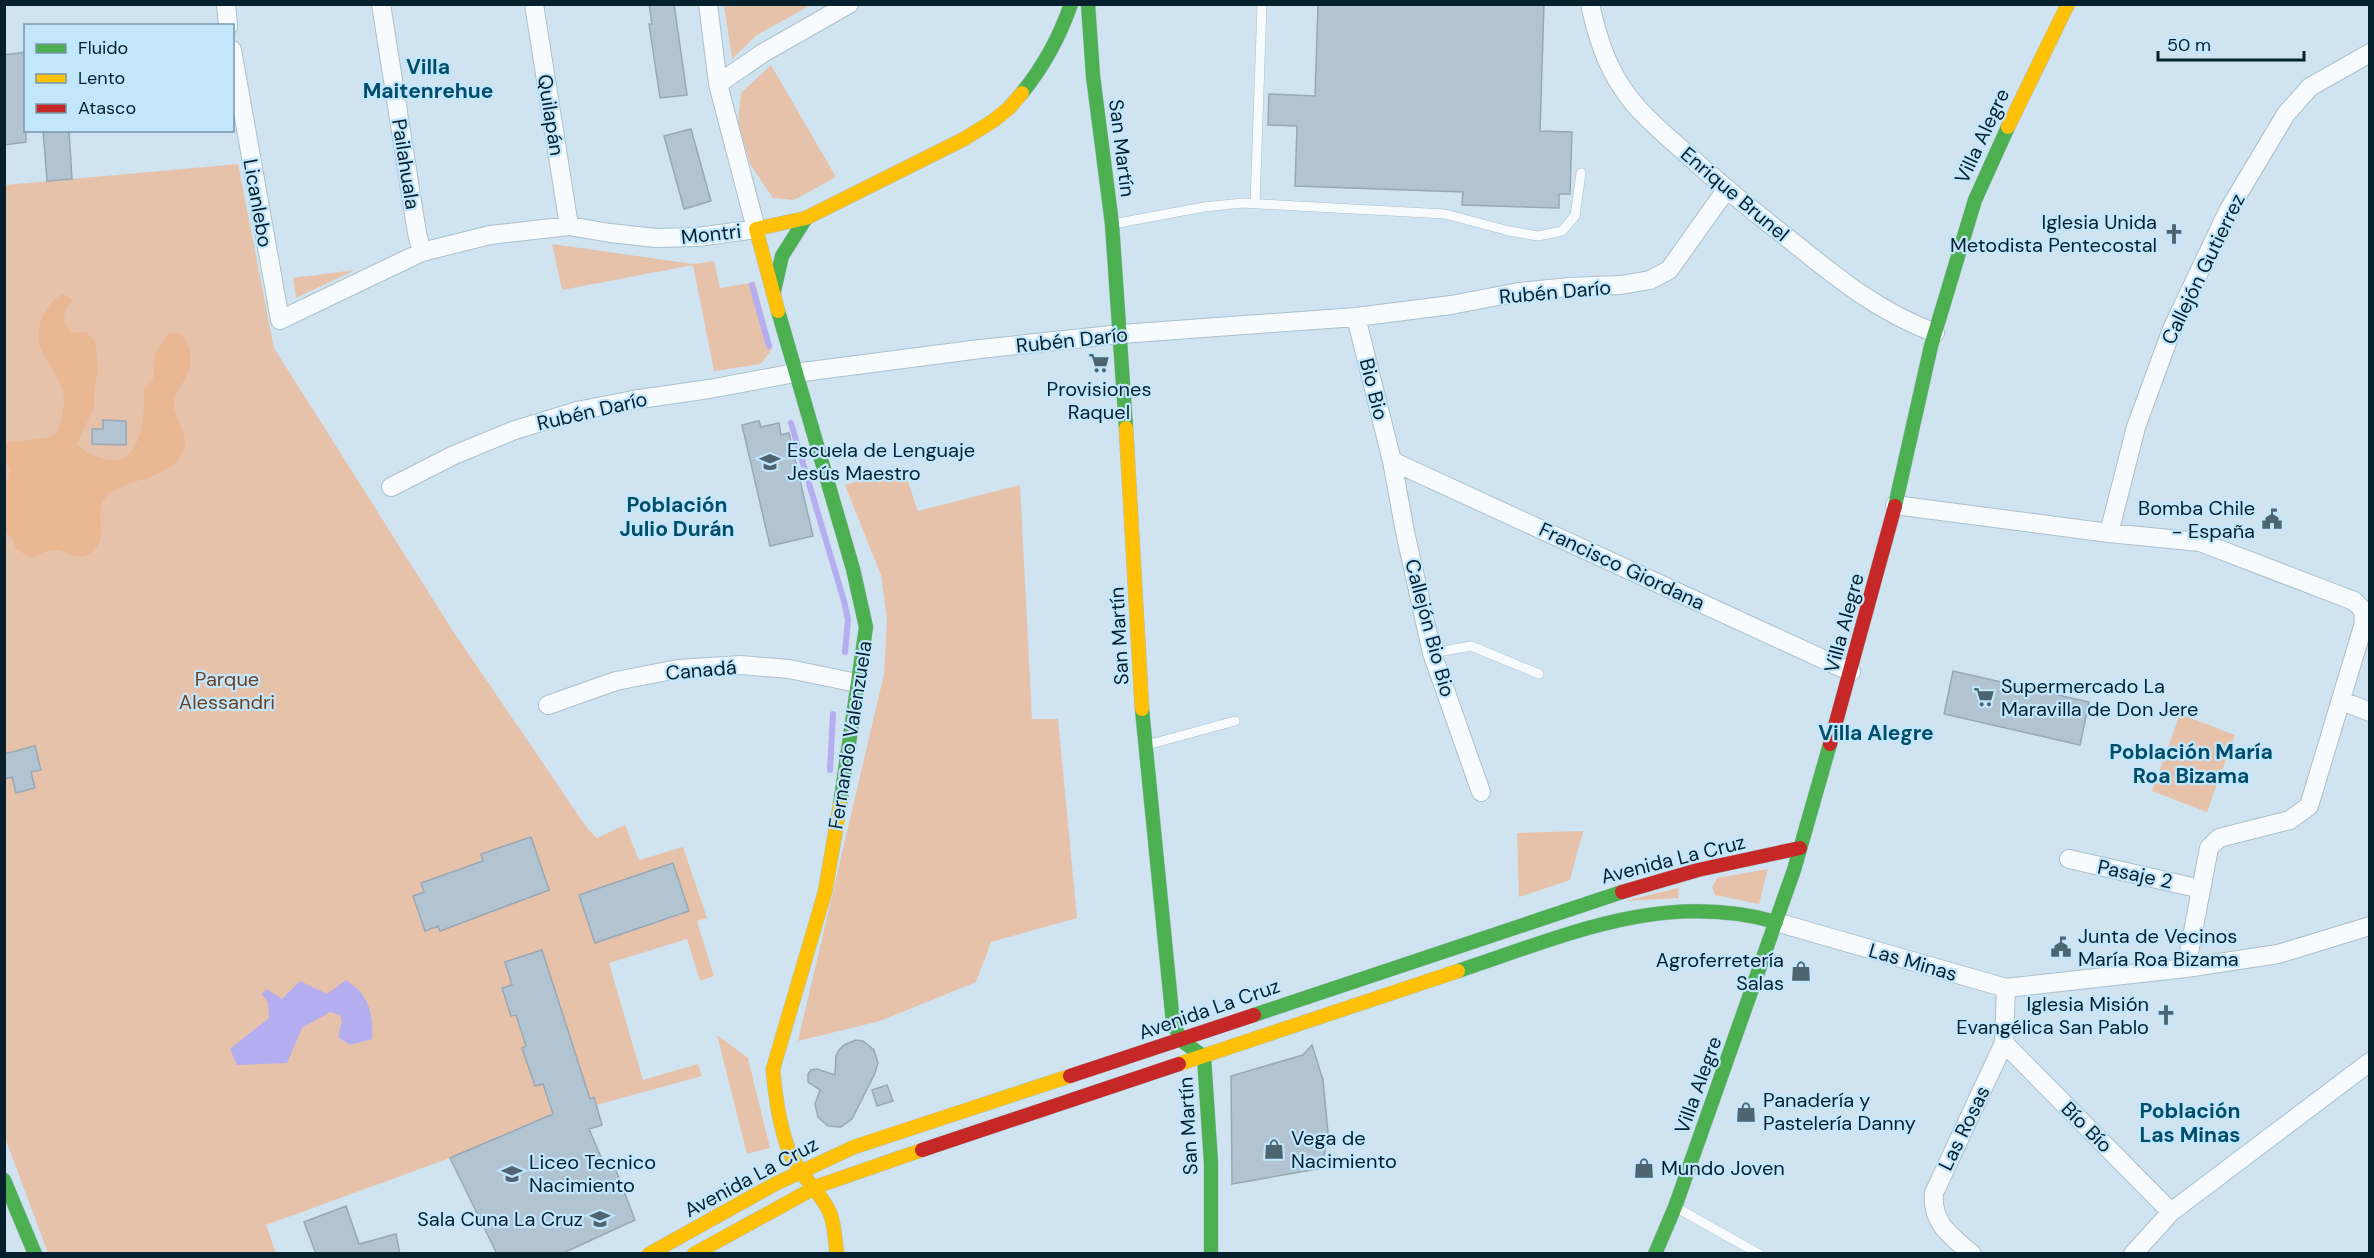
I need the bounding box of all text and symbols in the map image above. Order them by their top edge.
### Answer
legend [24,24,234,132]
scale bar [2158,24,2304,62]
text: 50 m [2167,33,2211,57]
text: Fluido [78,36,128,60]
district label: Villa Maitenrehue [363,53,493,105]
text: Lento [78,66,125,90]
street label: Quilapán [532,72,570,158]
street label: Villa Alegre [1949,84,2015,188]
text: Atasco [78,96,136,120]
street label: San Martín [1103,98,1141,198]
street label: Pailahuala [386,117,426,211]
street label: Enrique Brunel [1675,141,1795,247]
street label: Licanlebo [237,157,279,249]
street label: Callejón Gutierrez [2155,189,2251,349]
place label: Iglesia Unida Metodista Pentecostal [1950,209,2157,258]
street label: Montri [680,218,742,250]
church icon: Iglesia Unida Metodista Pentecostal [2162,222,2186,246]
street label: Rubén Darío [1498,274,1612,310]
street label: Rubén Darío [1015,321,1129,359]
supermarket icon: Provisiones Raquel [1087,351,1111,375]
street label: Bio Bio [1354,355,1394,423]
place label: Provisiones Raquel [1047,376,1151,425]
street label: Rubén Darío [534,386,650,436]
place label: Escuela de Lenguaje Jesús Maestro [787,437,975,486]
school or university icon: Escuela de Lenguaje Jesús Maestro [758,450,782,474]
district label: Población Julio Durán [619,491,735,543]
place label: Bomba Chile - España [2138,495,2255,544]
public building icon: Bomba Chile - España [2260,507,2284,531]
street label: Francisco Giordana [1535,516,1709,616]
street label: Callejón Bio Bio [1399,556,1461,700]
street label: Villa Alegre [1818,570,1870,676]
street label: San Martín [1103,586,1135,686]
street label: Fernando Valenzuela [822,639,878,831]
street label: Canadá [665,654,737,686]
park label: Parque Alessandri [179,666,275,715]
place label: Supermercado La Maravilla de Don Jere [2001,673,2198,722]
supermarket icon: Supermercado La Maravilla de Don Jere [1972,685,1996,709]
district label: Villa Alegre [1818,719,1934,747]
district label: Población María Roa Bizama [2109,738,2273,790]
street label: Avenida La Cruz [1598,829,1748,889]
street label: Pasaje 2 [2095,853,2175,895]
place label: Junta de Vecinos María Roa Bizama [2078,923,2239,972]
public building icon: Junta de Vecinos María Roa Bizama [2049,935,2073,959]
street label: Las Minas [1866,937,1960,987]
place label: Agroferretería Salas [1656,947,1784,996]
shop icon: Agroferretería Salas [1789,959,1813,983]
street label: Avenida La Cruz [1135,973,1283,1045]
place label: Iglesia Misión Evangélica San Pablo [1956,991,2149,1040]
church icon: Iglesia Misión Evangélica San Pablo [2154,1003,2178,1027]
street label: Villa Alegre [1668,1033,1728,1137]
street label: San Martín [1172,1076,1204,1176]
street label: Las Rosas [1932,1081,1996,1175]
place label: Panadería y Pastelería Danny [1763,1087,1916,1136]
street label: Bío Bío [2056,1096,2118,1158]
district label: Población Las Minas [2139,1097,2241,1149]
shop icon: Panadería y Pastelería Danny [1734,1100,1758,1124]
place label: Vega de Nacimiento [1291,1125,1397,1174]
street label: Avenida La Cruz [680,1131,822,1223]
shop icon: Vega de Nacimiento [1262,1137,1286,1161]
place label: Liceo Tecnico Nacimiento [529,1149,656,1198]
place label: Mundo Joven [1661,1155,1785,1181]
shop icon: Mundo Joven [1632,1156,1656,1180]
school or university icon: Liceo Tecnico Nacimiento [500,1162,524,1186]
place label: Sala Cuna La Cruz [417,1206,583,1232]
school or university icon: Sala Cuna La Cruz [588,1207,612,1231]

